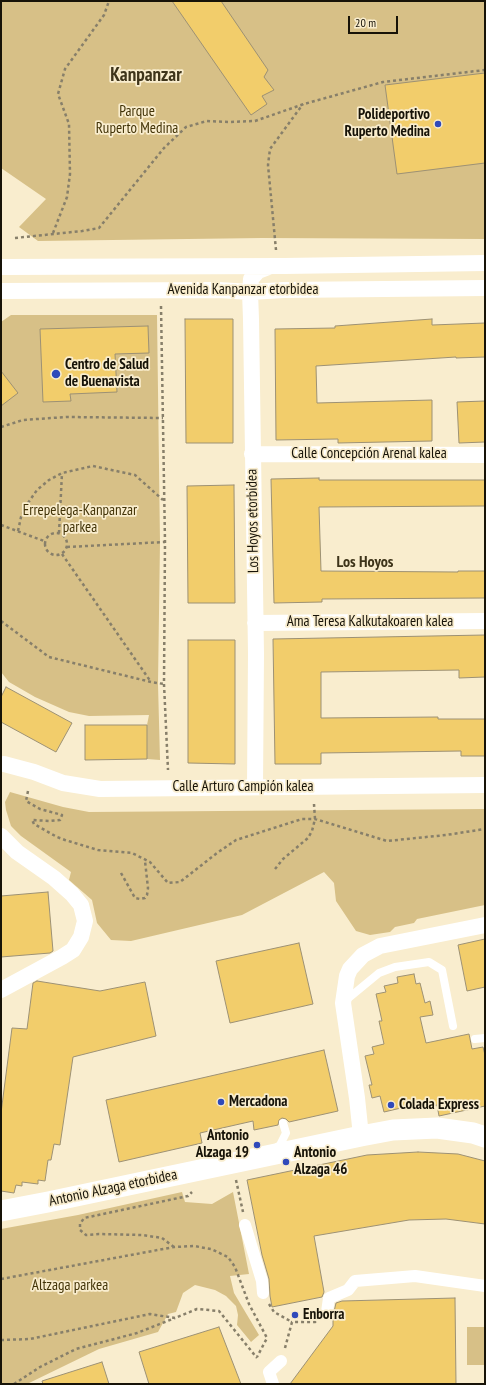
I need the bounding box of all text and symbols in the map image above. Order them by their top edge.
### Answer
scale bar [350,8,400,34]
text: 20 m [355,15,376,30]
district label: Kanpanzar [110,65,182,87]
park label: Parque Ruperto Medina [96,103,178,138]
place label: Polideportivo Ruperto Medina [344,106,430,141]
marker: Polideportivo Ruperto Medina [433,119,443,129]
street label: Avenida Kanpanzar etorbidea [168,281,318,299]
place label: Centro de Salud de Buenavista [65,356,149,391]
marker: Centro de Salud de Buenavista [50,368,62,380]
street label: Calle Concepción Arenal kalea [291,445,447,463]
street label: Los Hoyos etorbidea [243,469,263,573]
park label: Errepelega-Kanpanzar parkea [23,502,137,537]
district label: Los Hoyos [337,552,393,572]
street label: Ama Teresa Kalkutakoaren kalea [287,613,453,631]
street label: Calle Arturo Campión kalea [173,778,313,796]
place label: Mercadona [229,1093,287,1111]
place label: Colada Express [399,1096,479,1114]
marker: Mercadona [216,1097,226,1107]
marker: Colada Express [386,1100,396,1110]
place label: Antonio Alzaga 19 [196,1127,249,1162]
marker: Antonio Alzaga 19 [252,1140,262,1150]
place label: Antonio Alzaga 46 [294,1144,347,1179]
marker: Antonio Alzaga 46 [281,1157,291,1167]
street label: Antonio Alzaga etorbidea [47,1166,179,1210]
park label: Altzaga parkea [32,1277,108,1295]
place label: Enborra [303,1306,344,1324]
marker: Enborra [290,1310,300,1320]

